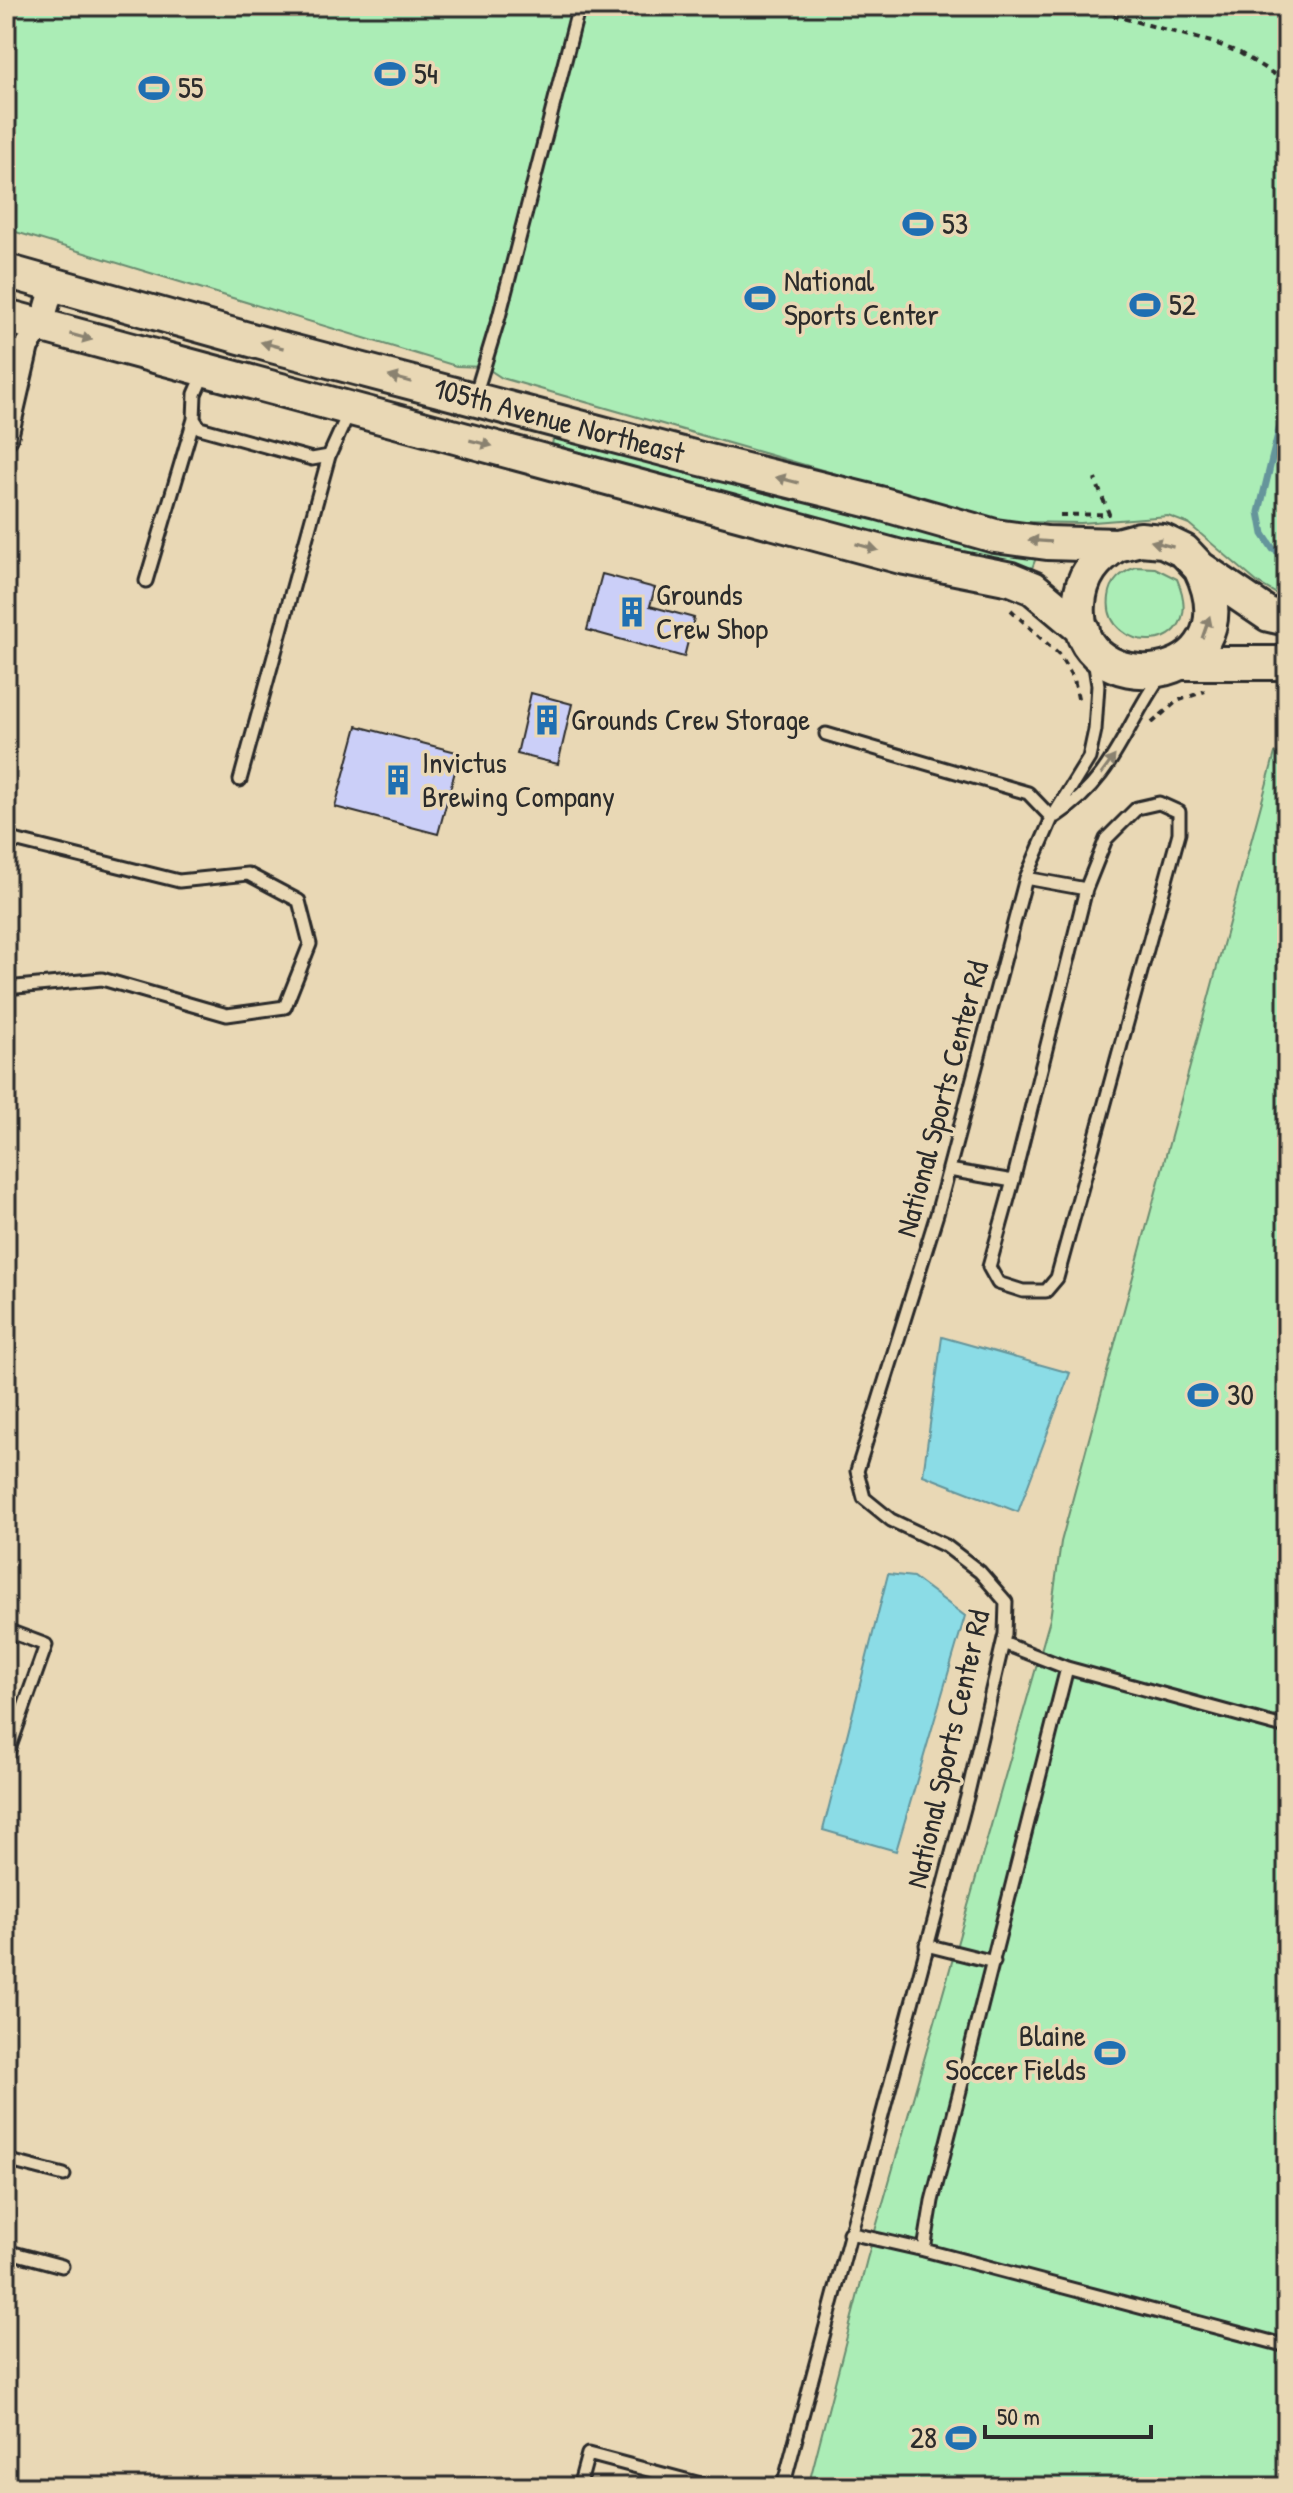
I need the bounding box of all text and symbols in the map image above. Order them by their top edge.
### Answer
place label: 54 [414,53,438,93]
sports icon: 54 [373,57,407,91]
place label: 55 [178,67,204,107]
sports icon: 55 [137,71,171,105]
place label: 53 [942,203,968,243]
sports icon: 53 [901,207,935,241]
place label: National Sports Center [784,260,939,334]
sports icon: National Sports Center [743,281,777,315]
place label: 52 [1169,284,1196,324]
sports icon: 52 [1128,288,1162,322]
one-way arrow [69,332,94,344]
one-way arrow [260,339,285,351]
street label: 105th Avenue Northeast [430,367,690,473]
one-way arrow [388,372,412,385]
one-way arrow [468,437,493,449]
one-way arrow [775,473,800,486]
one-way arrow [1027,534,1052,547]
one-way arrow [1150,537,1175,549]
one-way arrow [854,542,879,554]
place label: Grounds Crew Shop [656,574,768,648]
building icon: Grounds Crew Shop [615,595,649,629]
one-way arrow [1201,615,1213,639]
place label: Grounds Crew Storage [571,699,810,739]
building icon: Grounds Crew Storage [530,703,564,737]
place label: Invictus Brewing Company [422,742,615,816]
one-way arrow [1100,754,1116,776]
building icon: Invictus Brewing Company [381,763,415,797]
street label: National Sports Center Rd [885,956,997,1241]
place label: 30 [1227,1374,1254,1414]
sports icon: 30 [1186,1378,1220,1412]
street label: National Sports Center Rd [896,1606,999,1892]
place label: Blaine Soccer Fields [945,2015,1086,2089]
sports icon: Blaine Soccer Fields [1093,2036,1127,2070]
scale bar [985,2389,1151,2439]
text: 50 m [997,2400,1040,2432]
place label: 28 [910,2417,937,2457]
sports icon: 28 [944,2421,978,2455]

